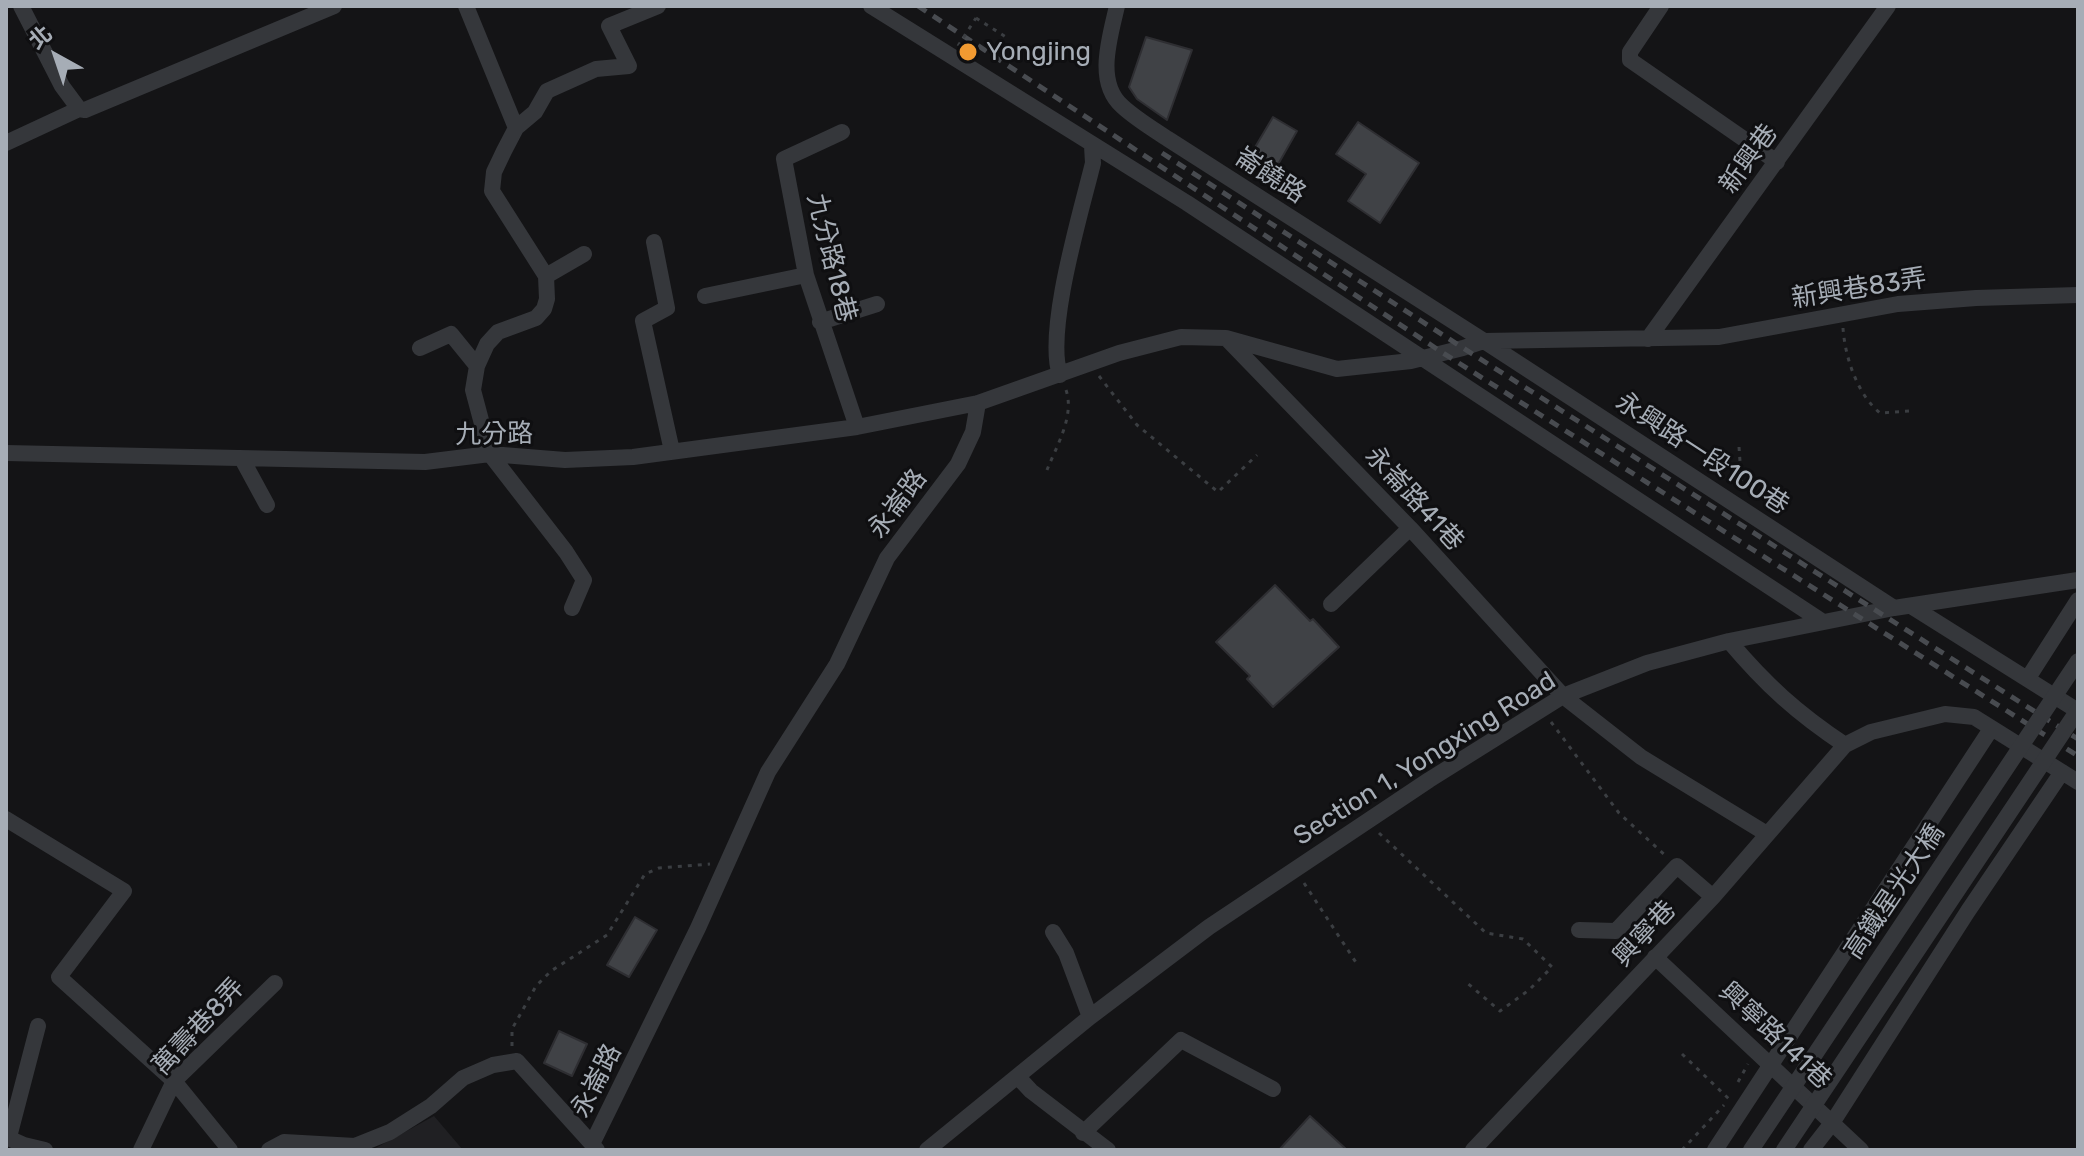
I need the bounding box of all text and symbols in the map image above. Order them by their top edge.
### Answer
north arrow [16,16,96,96]
text: 北 [23,20,57,55]
place label: Yongjing [986,36,1091,68]
marker: Yongjing [957,41,979,63]
street label: 新興巷 [1713,118,1785,200]
street label: 崙饒路 [1229,142,1311,210]
street label: 九分路18巷 [800,190,862,326]
street label: 新興巷83弄 [1789,263,1929,315]
street label: 永興路一段100巷 [1610,386,1794,522]
street label: 九分路 [455,419,533,451]
street label: 永崙路41巷 [1358,441,1470,557]
street label: 永崙路 [862,463,934,545]
street label: Section 1, Yongxing Road [1288,665,1562,853]
street label: 高鐵星光大橋 [1838,819,1952,965]
street label: 興寧巷 [1607,895,1683,973]
street label: 萬壽巷8弄 [146,972,252,1082]
street label: 興寧路141巷 [1712,976,1838,1096]
street label: 永崙路 [565,1039,629,1123]

